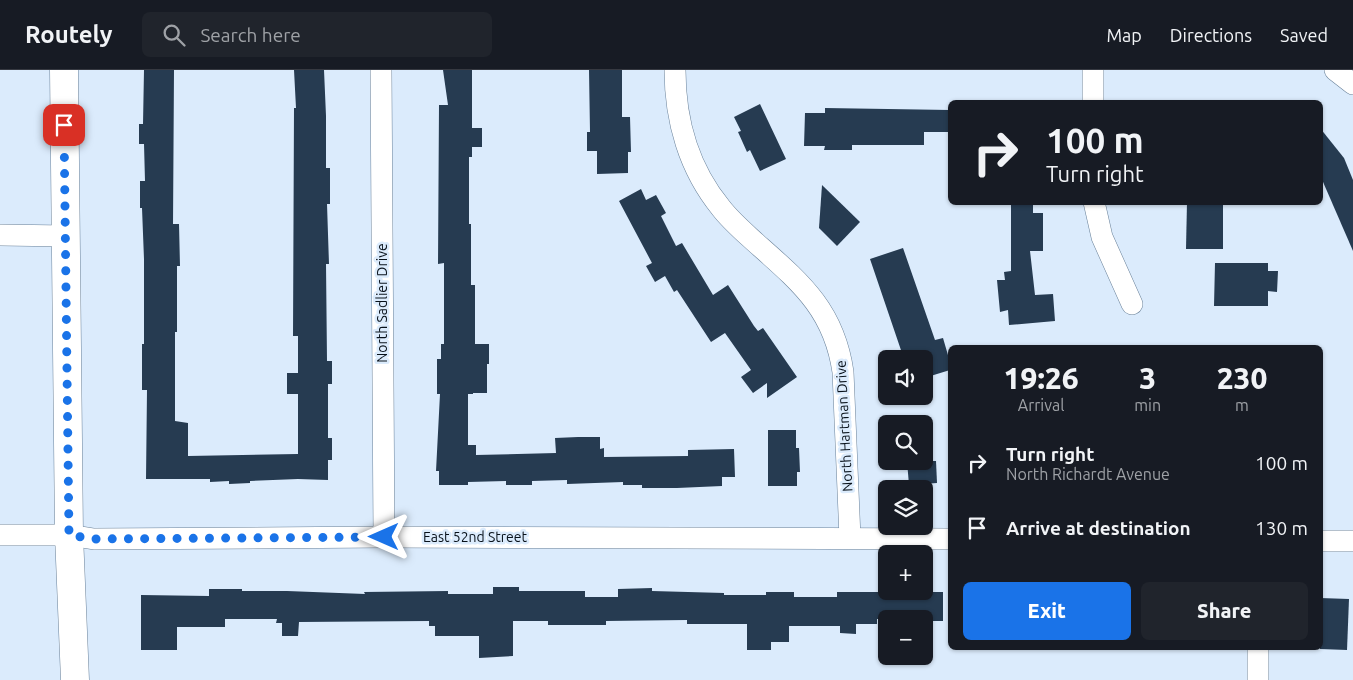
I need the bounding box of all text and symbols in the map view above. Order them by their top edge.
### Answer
search box [142,12,492,57]
text: Routely [25,21,112,48]
icon: search [160,21,188,49]
text: Search here [200,24,301,46]
text: Map [1106,25,1142,45]
text: Directions [1170,25,1252,45]
text: Saved [1280,25,1328,45]
pin [43,104,85,146]
icon: arrive [50,111,78,139]
icon: right [963,120,1028,185]
text: 100 m [1046,120,1144,160]
text: Turn right [1046,161,1144,186]
street label: North Sadlier Drive [374,243,390,363]
map controls [878,350,933,665]
button: sound [878,350,933,405]
street label: North Hartman Drive [833,360,855,492]
text: 19:26 [1004,361,1079,395]
text: 3 [1139,361,1156,395]
text: 230 [1217,361,1267,395]
text: Arrival [1018,396,1064,414]
text: min [1134,396,1161,414]
text: m [1235,396,1249,414]
button: search [878,415,933,470]
text: Turn right [1006,443,1094,465]
icon: right [963,449,991,477]
text: 100 m [1255,452,1308,474]
text: North Richardt Avenue [1006,465,1170,483]
button: layers [878,480,933,535]
position arrow [357,510,409,562]
icon: arrive [963,514,991,542]
text: Arrive at destination [1006,517,1191,539]
text: 130 m [1255,517,1308,539]
street label: East 52nd Street [423,529,528,545]
button: + [878,545,933,600]
button: Exit [963,582,1131,640]
button: Share [1141,582,1308,640]
button: − [878,610,933,665]

